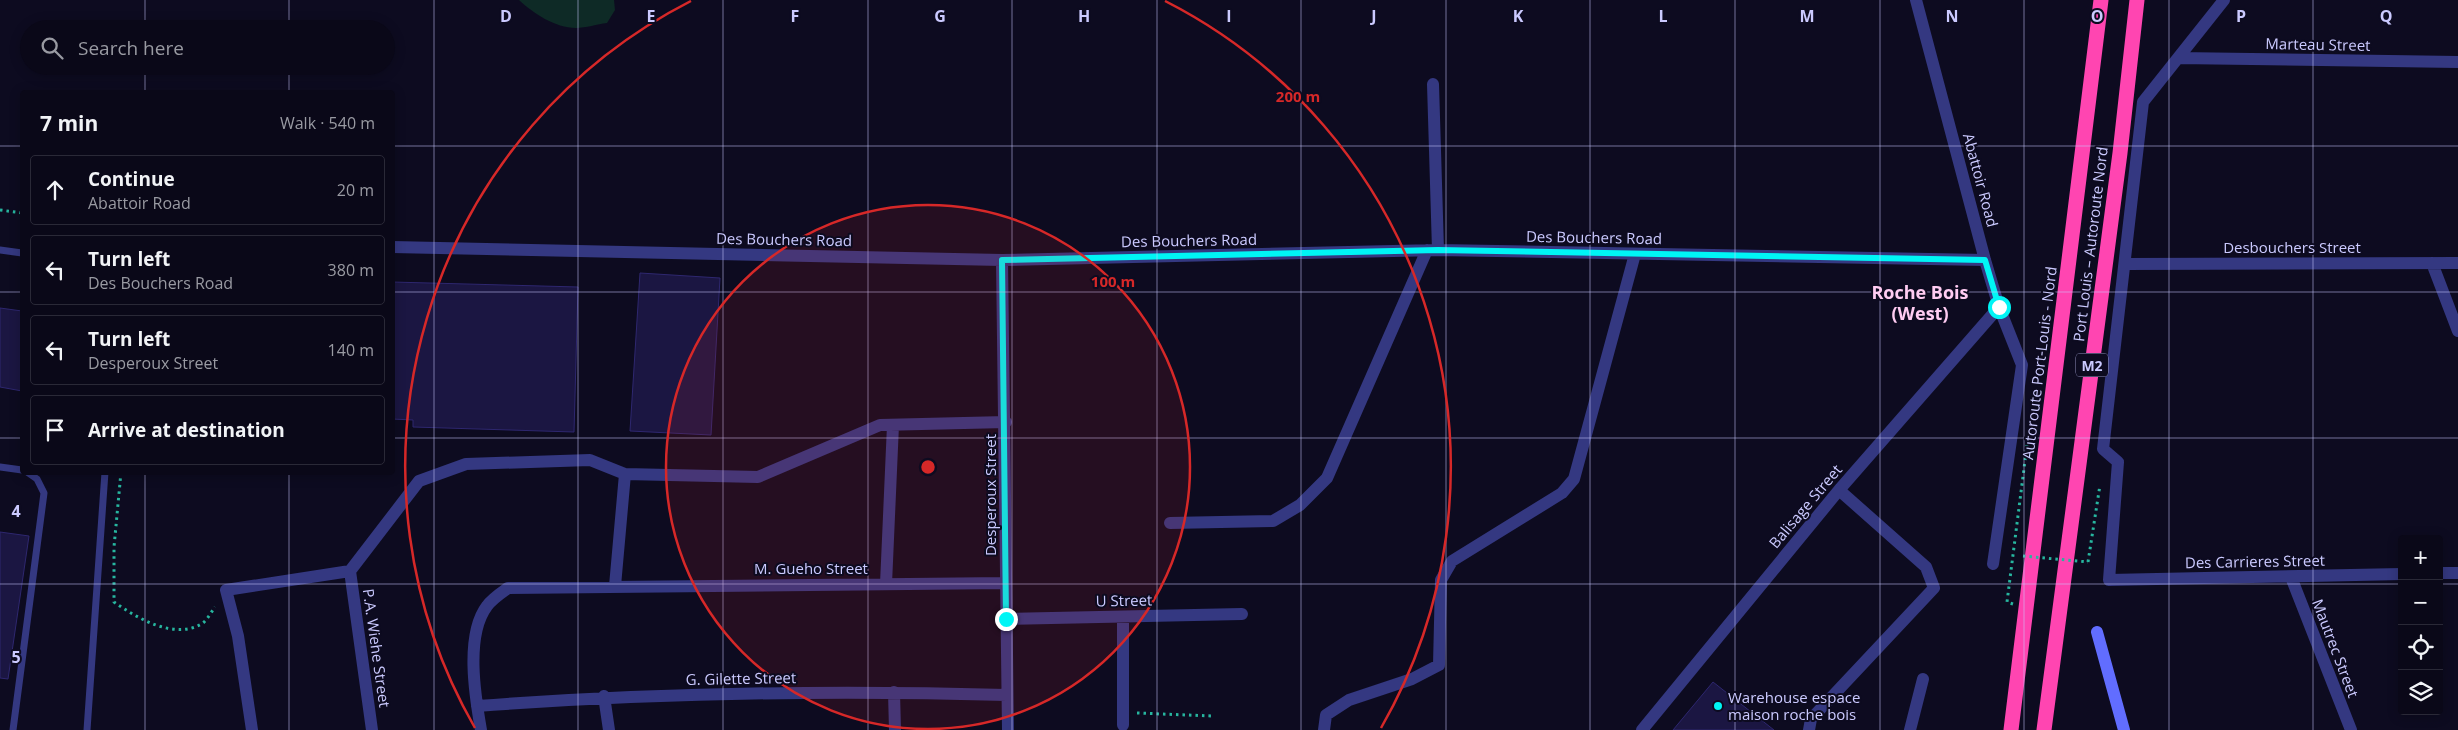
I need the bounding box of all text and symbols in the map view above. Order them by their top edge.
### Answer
text: D [500,5,512,27]
text: E [647,5,656,27]
text: F [791,5,799,27]
text: G [934,5,946,27]
text: H [1078,5,1090,27]
text: I [1226,5,1232,27]
text: J [1369,5,1377,27]
text: K [1513,5,1524,27]
text: L [1658,5,1668,27]
text: M [1799,5,1815,27]
text: N [1945,5,1959,27]
text: O [2091,5,2103,27]
text: P [2236,5,2246,27]
text: Q [2380,5,2392,27]
search box [20,20,395,75]
street label: Marteau Street [2265,33,2371,55]
icon: search [38,34,66,62]
text: Search here [78,35,184,61]
text: 200 m [1276,86,1320,106]
text: 7 min [40,109,98,137]
text: Walk · 540 m [280,112,375,134]
street label: Abattoir Road [1959,131,2003,229]
street label: Port Louis – Autoroute Nord [2068,145,2112,343]
text: Continue [88,166,175,192]
icon: ahead [41,176,69,204]
text: 20 m [337,179,374,201]
text: Abattoir Road [88,192,191,214]
street label: Des Bouchers Road [1526,226,1662,248]
street label: Des Bouchers Road [716,228,852,250]
street label: Des Bouchers Road [1121,229,1257,251]
street label: Desbouchers Street [2223,237,2361,257]
text: Turn left [88,246,170,272]
icon: left [41,256,69,284]
text: 380 m [328,259,374,281]
street label: Autoroute Port-Louis - Nord [2017,265,2061,461]
text: 100 m [1091,271,1135,291]
text: Des Bouchers Road [88,272,233,294]
district label: Roche Bois (West) [1871,280,1969,325]
route start [1988,296,2011,319]
text: Turn left [88,326,170,352]
icon: left [41,336,69,364]
text: 140 m [328,339,374,361]
text: Desperoux Street [88,352,218,374]
road number: M2 [2076,354,2108,376]
icon: arrive [41,416,69,444]
text: Arrive at destination [88,417,285,443]
street label: Desperoux Street [980,434,1000,556]
centre of rings [919,458,937,476]
street label: Balisage Street [1764,460,1846,552]
text: 4 [11,500,21,522]
map controls [2398,535,2443,715]
button: + [2398,535,2443,580]
street label: Des Carrieres Street [2185,550,2325,572]
street label: M. Gueho Street [754,558,868,578]
button: − [2398,580,2443,625]
street label: P.A. Wiehe Street [359,587,395,709]
street label: U Street [1095,590,1153,610]
street label: Mautrec Street [2308,596,2364,700]
route end [995,608,1018,631]
button: locate [2398,625,2443,670]
text: 5 [11,646,21,668]
street label: G. Gilette Street [686,667,796,689]
button: layers [2398,670,2443,715]
place label: Warehouse espace maison roche bois [1728,687,1860,724]
marker: Warehouse espace maison roche bois [1712,700,1724,712]

